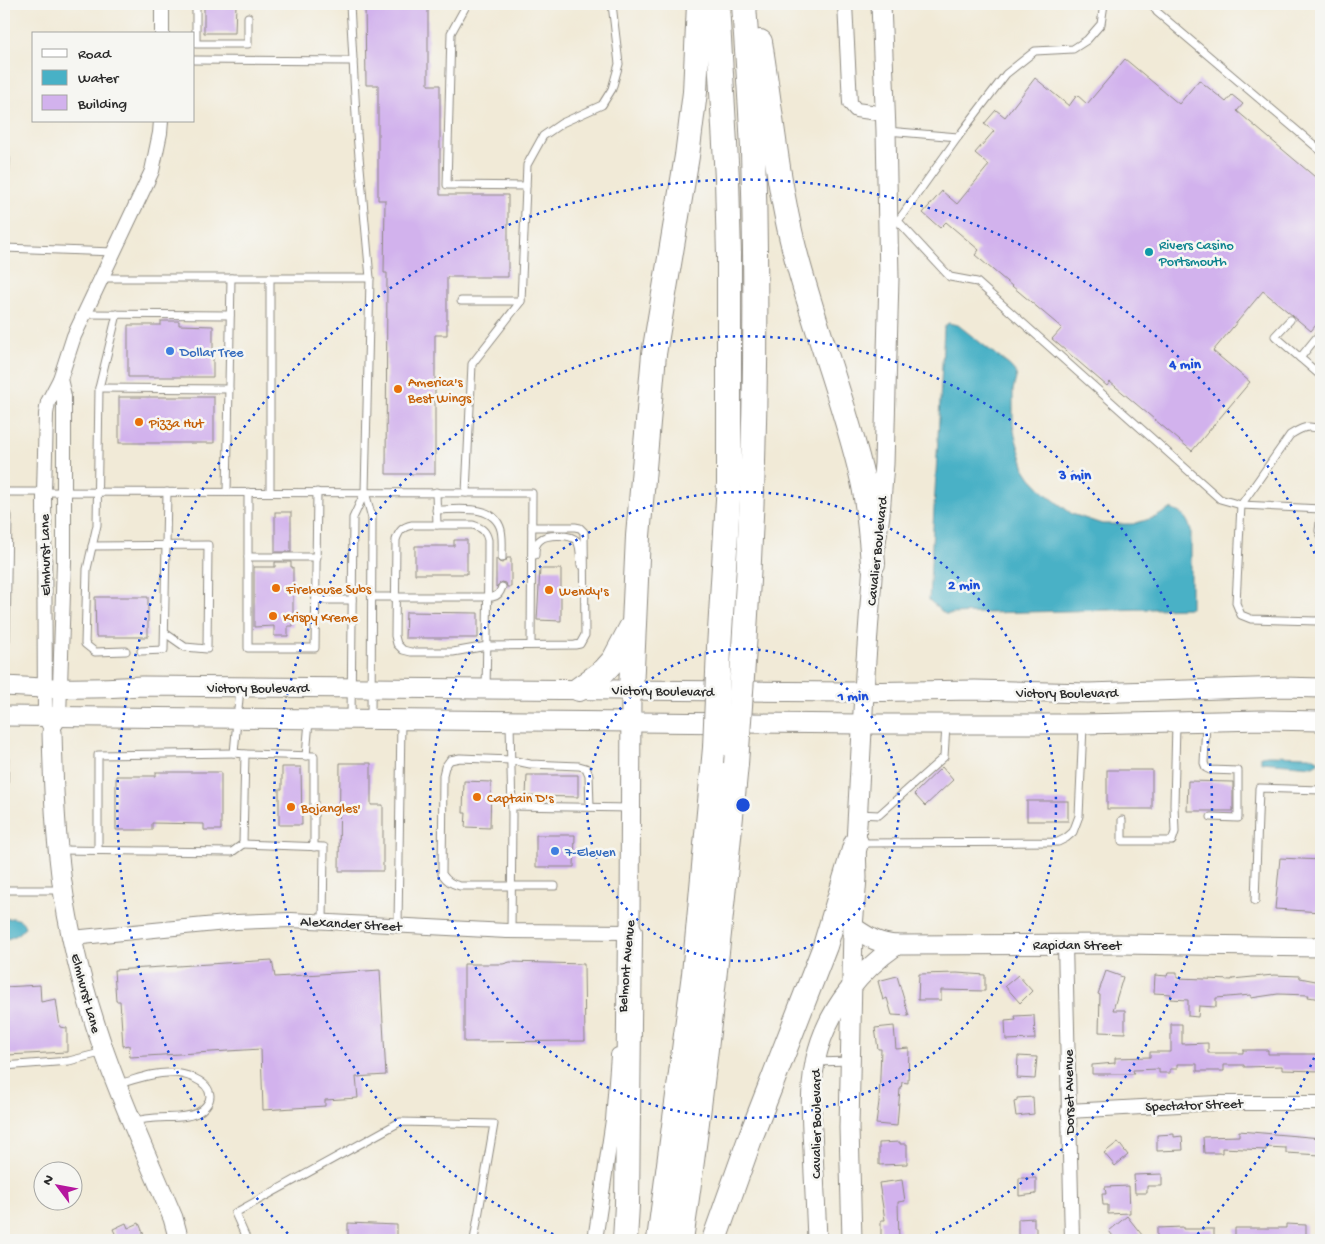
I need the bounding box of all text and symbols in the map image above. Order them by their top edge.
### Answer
legend [32,32,195,122]
text: Road [78,46,112,64]
text: Water [78,70,120,88]
text: Building [77,96,127,114]
place label: Rivers Casino Portsmouth [1158,238,1234,271]
marker: Rivers Casino Portsmouth [1143,246,1155,258]
marker: Dollar Tree [164,345,176,357]
place label: Dollar Tree [179,345,244,362]
text: 4 min [1168,356,1202,374]
place label: America's Best Wings [407,375,472,408]
marker: America's Best Wings [392,383,404,395]
marker: Pizza Hut [133,416,145,428]
place label: Pizza Hut [148,416,205,433]
text: 3 min [1058,467,1092,485]
street label: Cavalier Boulevard [864,494,893,607]
street label: Elmhurst Lane [37,513,56,596]
text: 2 min [948,577,981,595]
marker: Firehouse Subs [270,582,282,594]
place label: Firehouse Subs [285,582,372,599]
marker: Wendy's [543,584,555,596]
place label: Wendy's [559,584,609,601]
marker: Krispy Kreme [267,610,279,622]
place label: Krispy Kreme [283,610,359,627]
street label: Victory Boulevard [206,681,311,698]
street label: Victory Boulevard [611,683,716,702]
street label: Victory Boulevard [1015,686,1120,703]
text: 1 min [837,688,869,706]
marker: Captain D's [471,791,483,803]
place label: Captain D's [487,791,554,808]
centre of rings [734,796,752,814]
marker: Bojangles' [285,801,297,813]
place label: Bojangles' [300,801,361,818]
marker: 7-Eleven [549,845,561,857]
place label: 7-Eleven [564,845,616,862]
street label: Alexander Street [300,914,403,937]
street label: Belmont Avenue [615,919,640,1014]
street label: Rapidan Street [1033,938,1122,955]
street label: Elmhurst Lane [66,952,104,1036]
street label: Dorset Avenue [1061,1049,1080,1136]
street label: Cavalier Boulevard [809,1068,826,1179]
street label: Spectator Street [1145,1096,1244,1117]
north arrow [32,1162,82,1212]
text: N [39,1172,59,1189]

